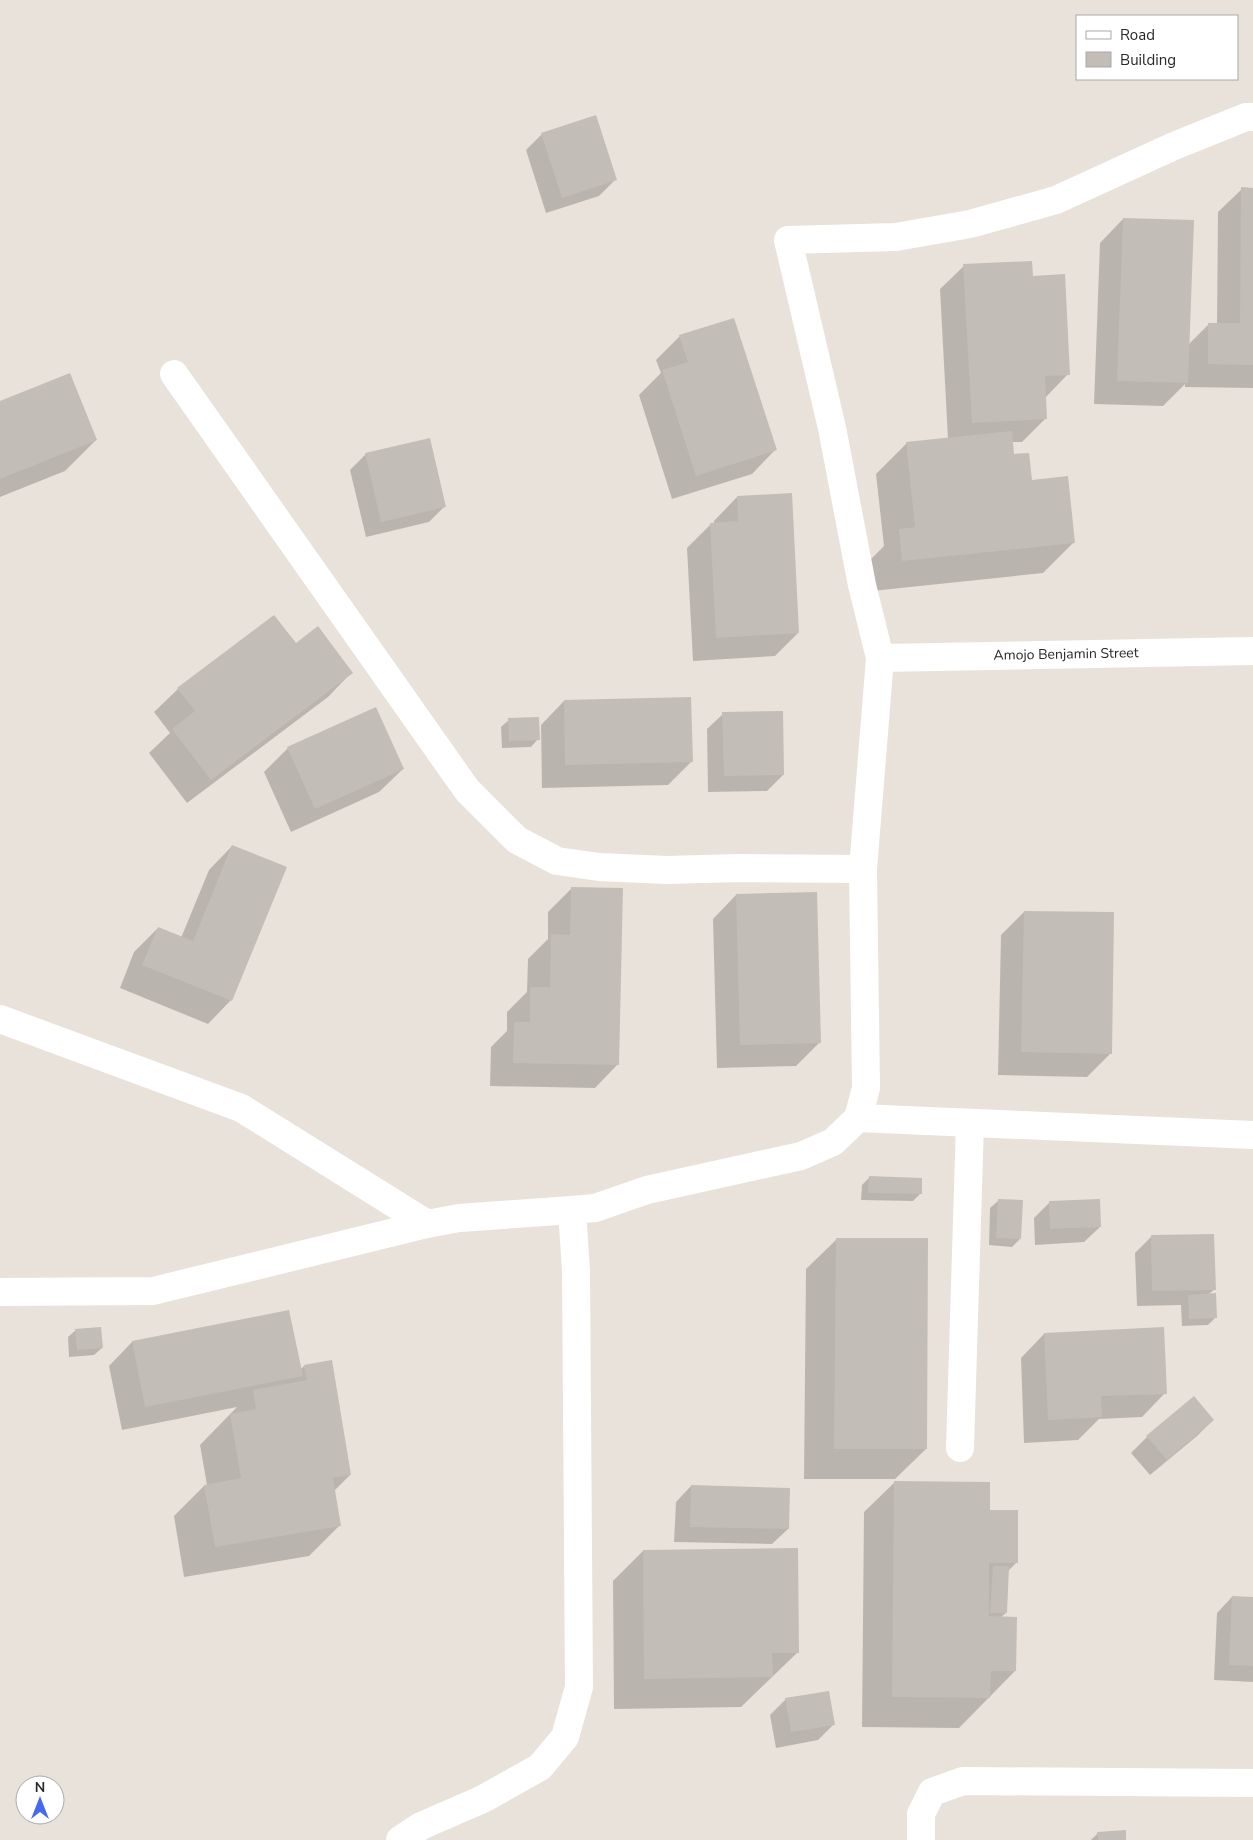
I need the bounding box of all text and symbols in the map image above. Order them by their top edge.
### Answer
legend [1076,15,1238,80]
text: Road [1120,25,1155,45]
text: Building [1120,50,1176,70]
street label: Amojo Benjamin Street [993,643,1139,665]
north arrow [15,1775,65,1825]
text: N [35,1778,45,1797]

